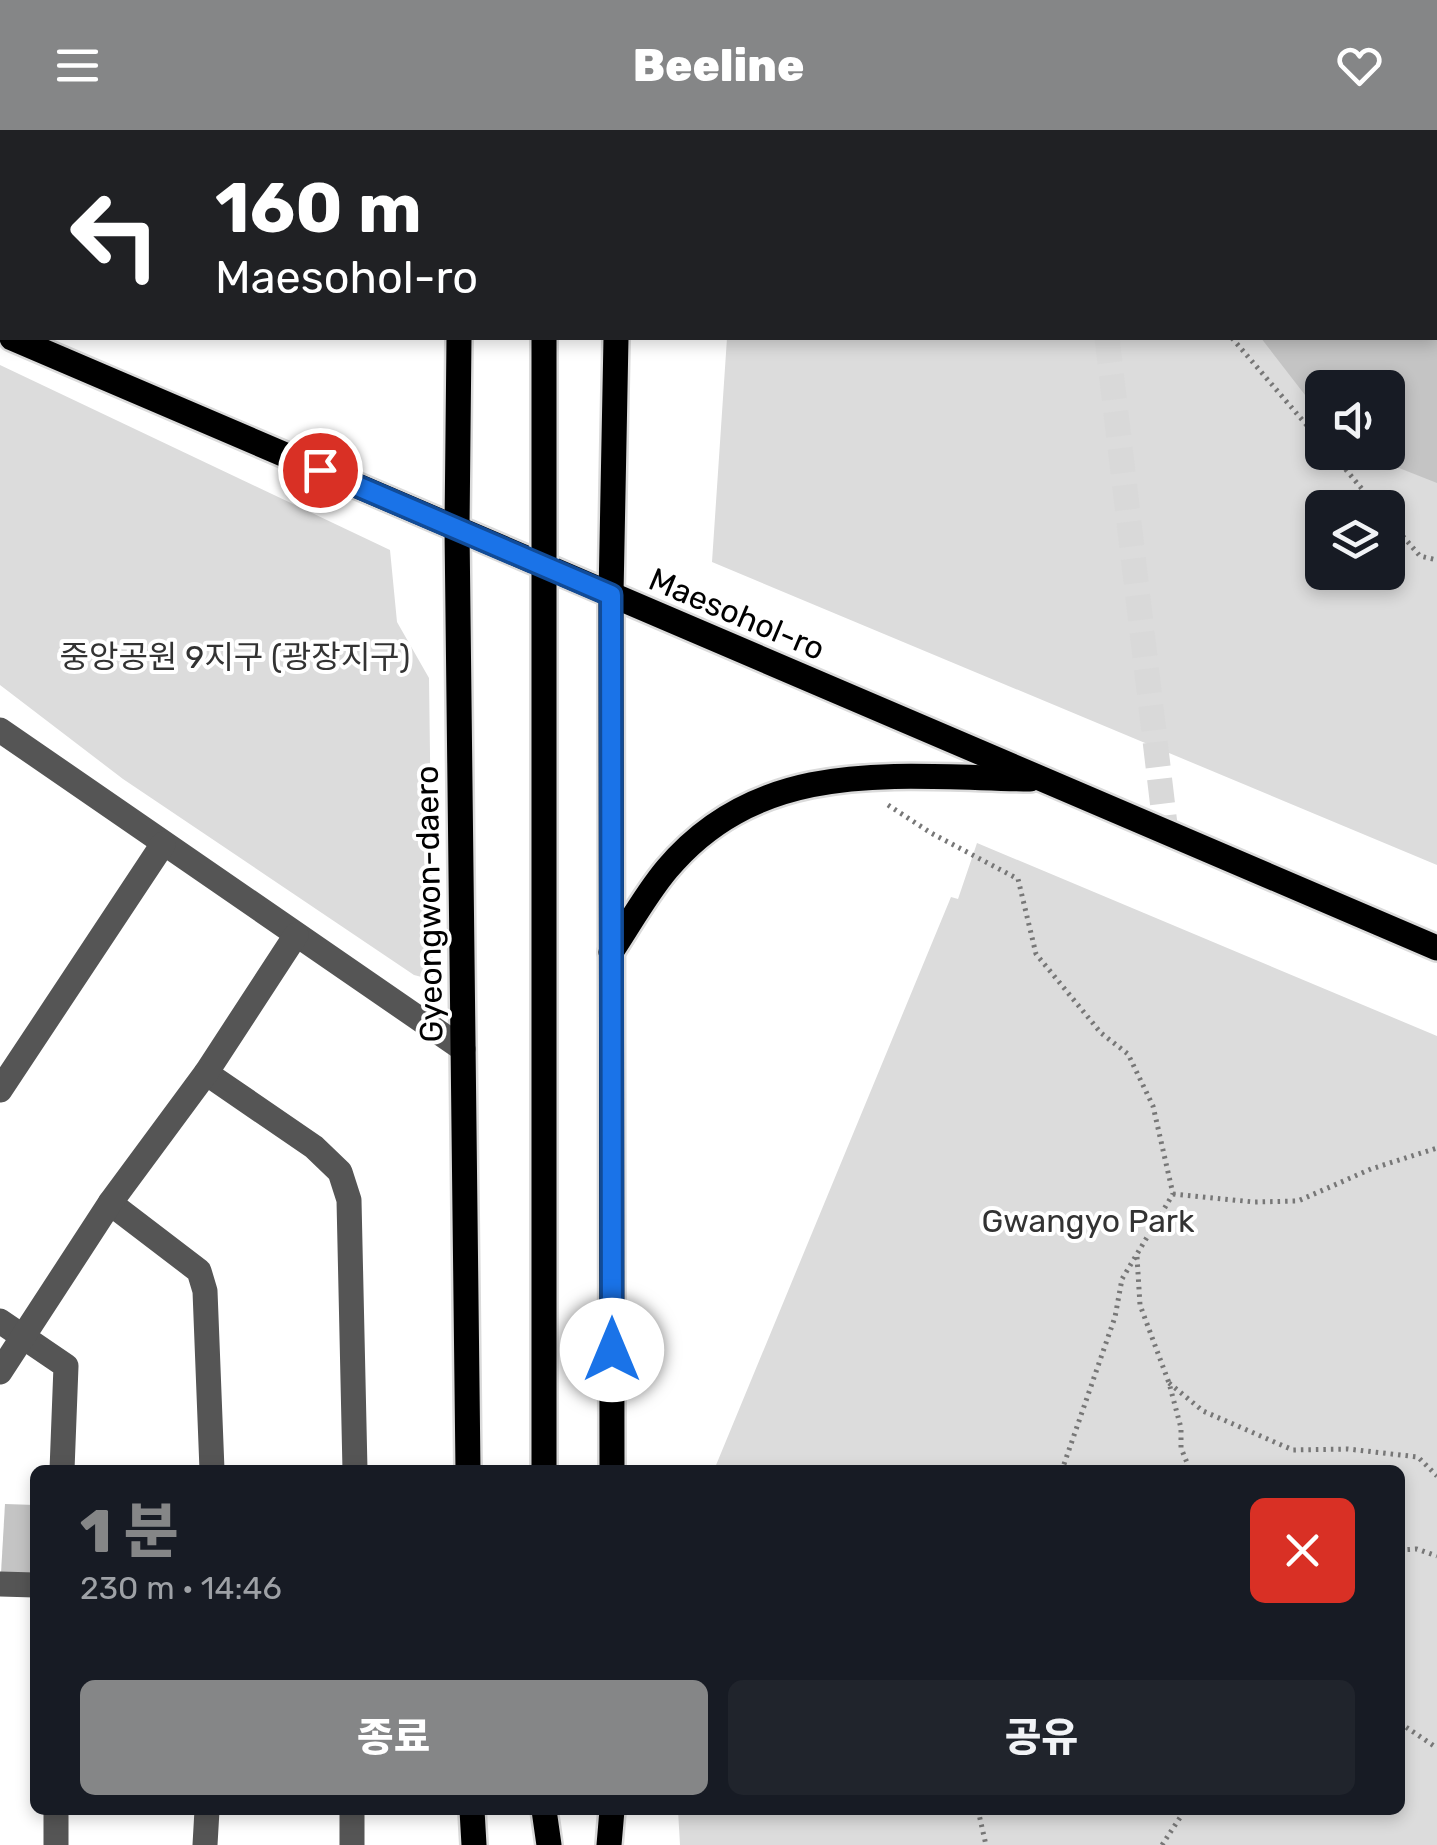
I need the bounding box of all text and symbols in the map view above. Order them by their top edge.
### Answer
icon: menu [50,38,105,93]
icon: heart [1332,38,1387,93]
text: Beeline [633,39,804,92]
text: 160 m [215,167,422,250]
icon: left [50,170,180,300]
text: Maesohol-ro [215,251,478,304]
map controls [1305,370,1405,590]
button: sound [1305,370,1405,470]
pin [278,428,363,513]
icon: arrive [293,443,348,498]
button: layers [1305,490,1405,590]
street label: Maesohol-ro [643,560,831,668]
park label: 중앙공원 9지구 (광장지구) [60,638,410,676]
street label: Gyeongwon-daero [408,765,450,1043]
park label: Gwangyo Park [982,1202,1195,1240]
position arrow [560,1298,664,1402]
text: 1 분 [80,1496,179,1567]
button: close [1250,1498,1355,1603]
text: 230 m · 14:46 [80,1569,282,1607]
button: 종료 [80,1680,708,1795]
button: 공유 [728,1680,1355,1795]

